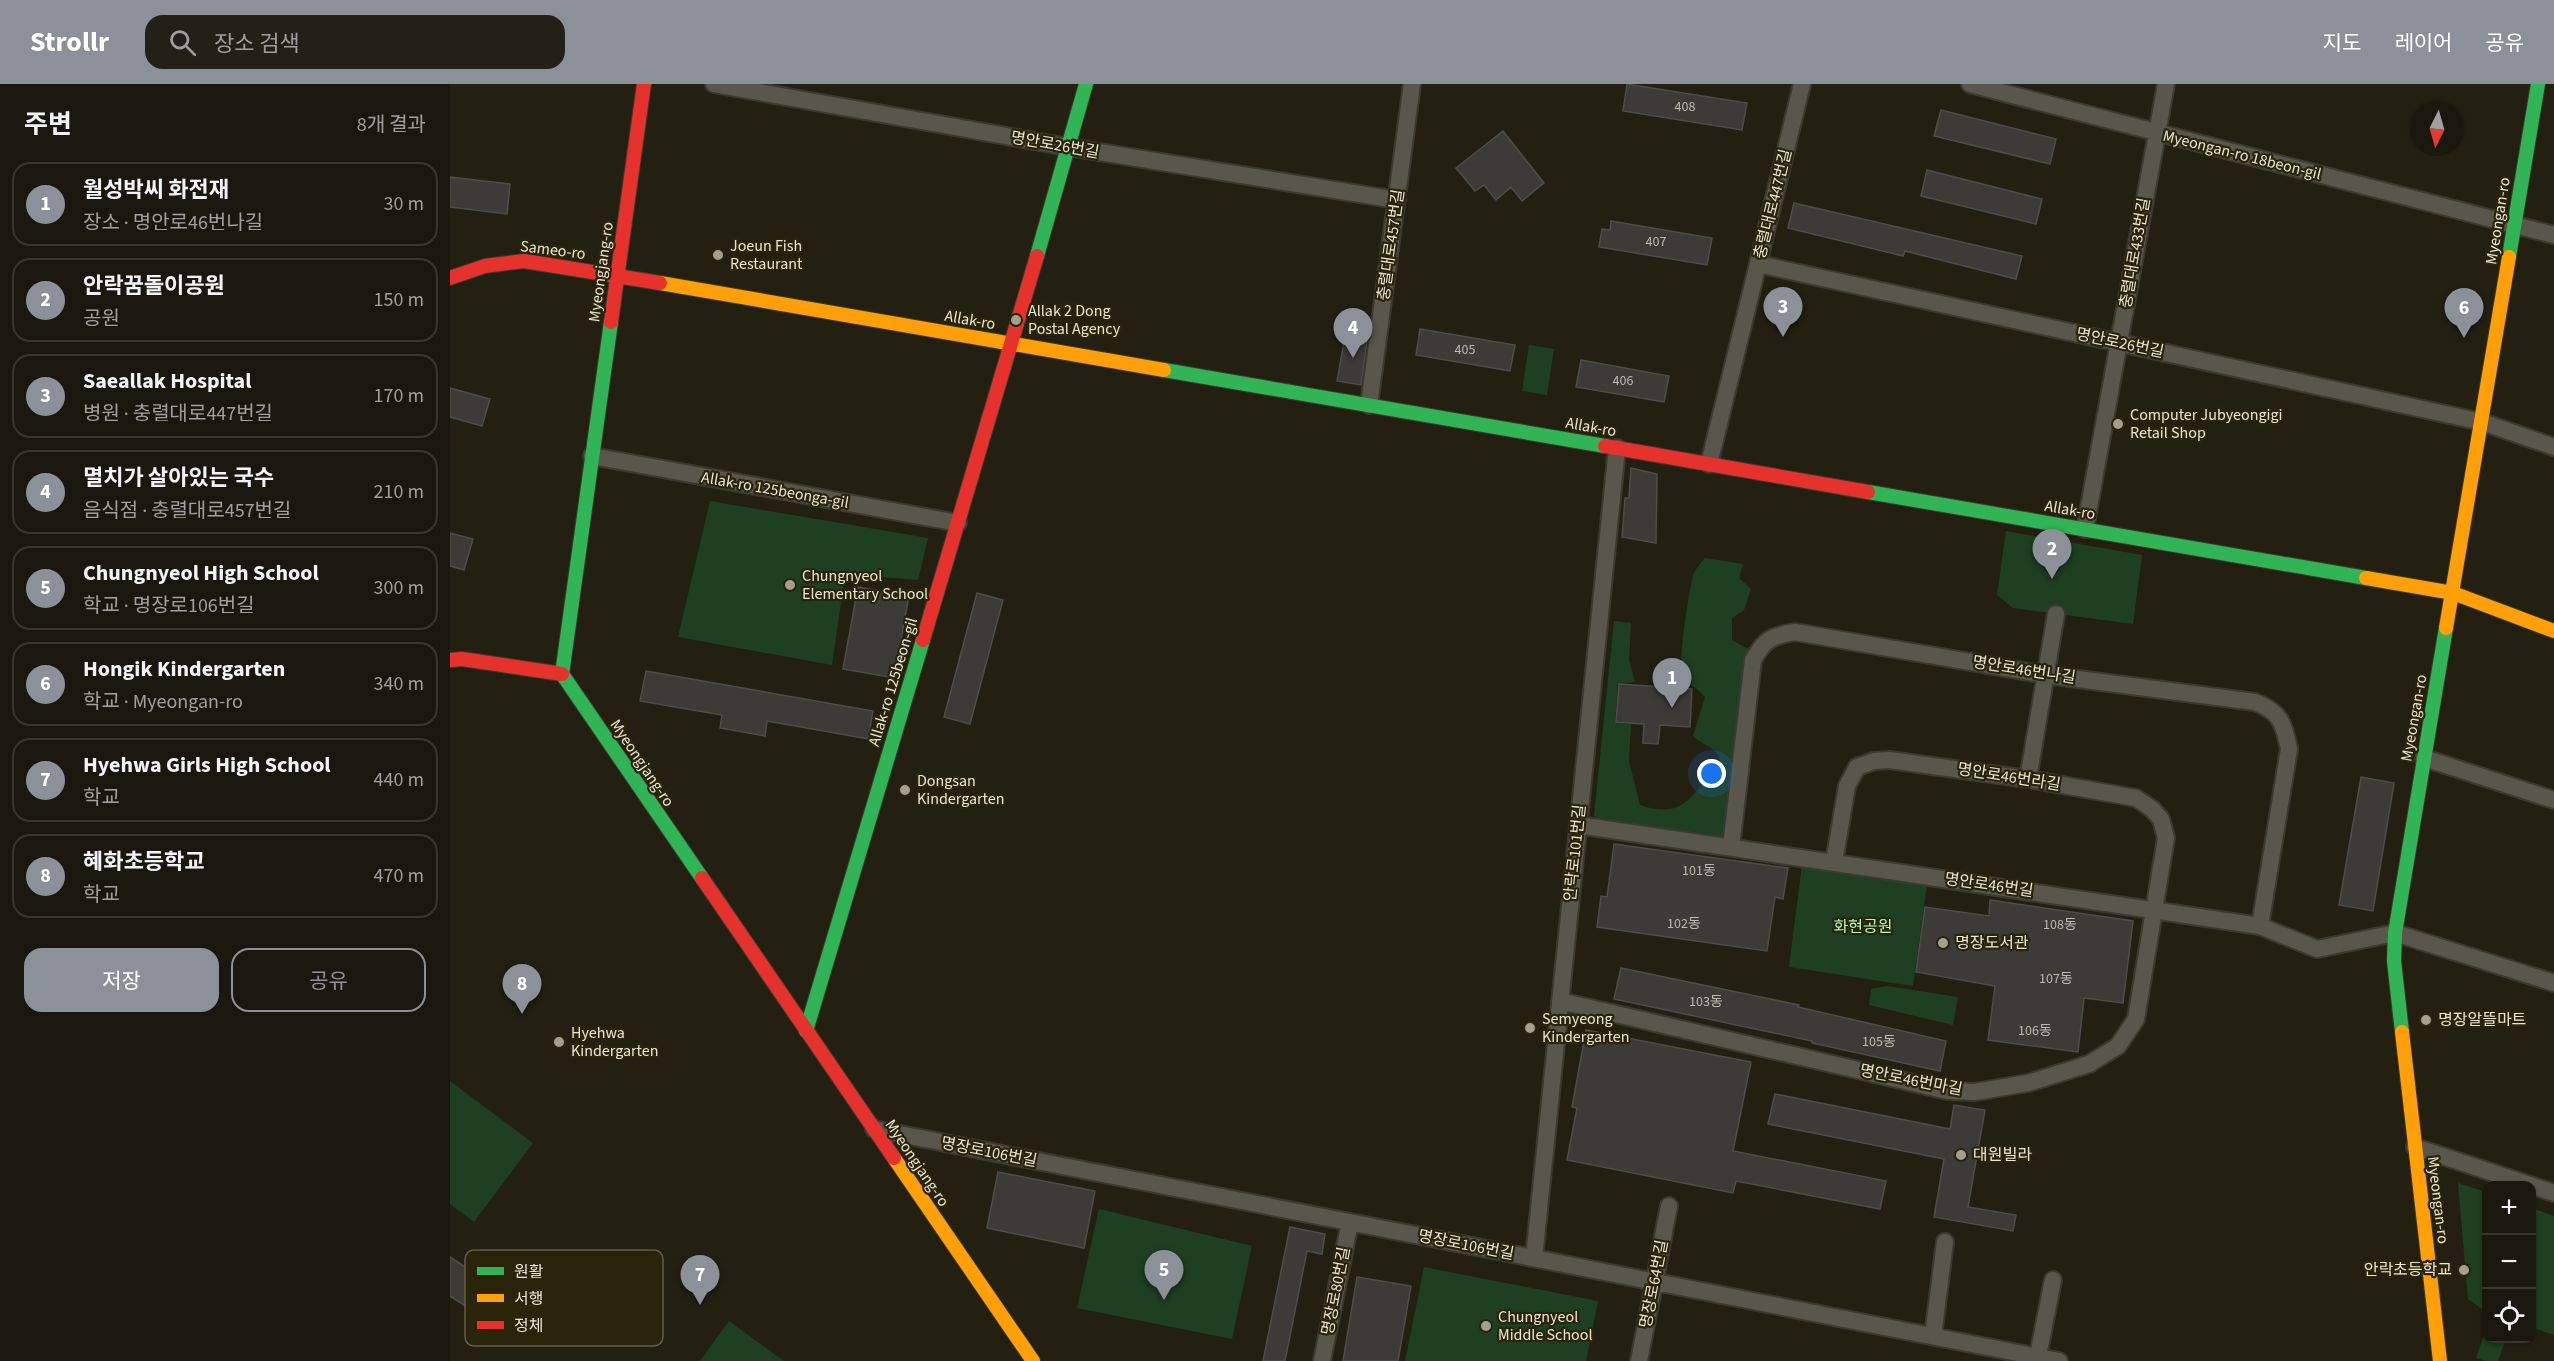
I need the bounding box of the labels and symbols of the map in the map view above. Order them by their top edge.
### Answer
house number: 408 [1675,97,1695,117]
north arrow [2410,102,2464,156]
street label: Myeongan-ro 18beon-gil [2161,125,2323,185]
street label: 명안로26번길 [1009,126,1101,164]
street label: 충렬대로447번길 [1749,147,1797,261]
street label: Myeongan-ro [2480,176,2516,266]
street label: 충렬대로457번길 [1372,188,1410,302]
street label: 충렬대로433번길 [2114,196,2156,310]
street label: Myeongjang-ro [583,220,619,324]
house number: 407 [1646,232,1666,252]
street label: Sameo-ro [519,235,587,265]
place label: Joeun Fish Restaurant [730,235,803,275]
marker: Joeun Fish Restaurant [711,248,725,262]
pin: 3 [1764,288,1802,337]
pin: 6 [2444,288,2484,338]
place label: Allak 2 Dong Postal Agency [1028,300,1121,340]
street label: Allak-ro [943,305,997,335]
pin: 4 [1334,308,1372,358]
marker: Allak 2 Dong Postal Agency [1009,313,1023,327]
street label: 명안로26번길 [2074,323,2166,363]
house number: 405 [1455,340,1475,360]
house number: 406 [1613,371,1633,391]
place label: Computer Jubyeongigi Retail Shop [2130,404,2282,444]
street label: Allak-ro [1564,412,1618,442]
marker: Computer Jubyeongigi Retail Shop [2111,417,2125,431]
street label: Allak-ro 125beonga-gil [700,466,850,514]
street label: Allak-ro [2043,495,2097,525]
pin: 2 [2032,530,2072,579]
place label: Chungnyeol Elementary School [802,565,928,605]
marker: Chungnyeol Elementary School [783,578,797,592]
street label: Allak-ro 125beon-gil [863,615,923,749]
street label: 명안로46번나길 [1971,651,2077,689]
pin: 1 [1652,658,1692,708]
street label: Myeongan-ro [2396,673,2432,763]
street label: Myeongjang-ro [605,715,679,811]
street label: 명안로46번라길 [1956,758,2062,796]
your location [1697,759,1726,788]
place label: Dongsan Kindergarten [917,770,1004,810]
marker: Dongsan Kindergarten [898,783,912,797]
street label: 안락로101번길 [1559,803,1591,903]
house number: 101동 [1682,861,1716,881]
street label: 명안로46번길 [1943,868,2035,902]
house number: 102동 [1667,914,1701,934]
house number: 108동 [2043,915,2077,935]
park label: 화현공원 [1834,916,1892,938]
place label: 명장도서관 [1955,932,2029,954]
marker: 명장도서관 [1936,936,1950,950]
pin: 8 [502,964,542,1014]
house number: 107동 [2039,969,2073,989]
house number: 103동 [1689,992,1723,1012]
place label: Semyeong Kindergarten [1542,1008,1629,1048]
place label: 명장알뜰마트 [2438,1009,2526,1031]
marker: 명장알뜰마트 [2419,1013,2433,1027]
marker: Semyeong Kindergarten [1523,1021,1537,1035]
house number: 106동 [2018,1021,2052,1041]
place label: Hyehwa Kindergarten [571,1022,658,1062]
house number: 105동 [1862,1032,1896,1052]
marker: Hyehwa Kindergarten [552,1035,566,1049]
street label: 명안로46번마길 [1858,1059,1964,1101]
street label: Myeongjang-ro [880,1115,954,1211]
street label: 명장로106번길 [939,1132,1039,1172]
place label: 대원빌라 [1973,1144,2032,1166]
marker: 대원빌라 [1954,1148,1968,1162]
street label: Myeongan-ro [2422,1155,2454,1245]
street label: 명장로106번길 [1416,1225,1516,1265]
street label: 명장로64번길 [1635,1238,1673,1330]
street label: 명장로80번길 [1317,1245,1355,1337]
legend [465,1250,663,1346]
pin: 5 [1144,1250,1184,1300]
pin: 7 [680,1256,720,1305]
place label: 안락초등학교 [2364,1259,2452,1281]
text: 원활 [514,1261,544,1283]
marker: 안락초등학교 [2457,1263,2471,1277]
text: 서행 [514,1288,543,1310]
place label: Chungnyeol Middle School [1498,1306,1593,1346]
text: 정체 [514,1315,543,1337]
marker: Chungnyeol Middle School [1479,1319,1493,1333]

